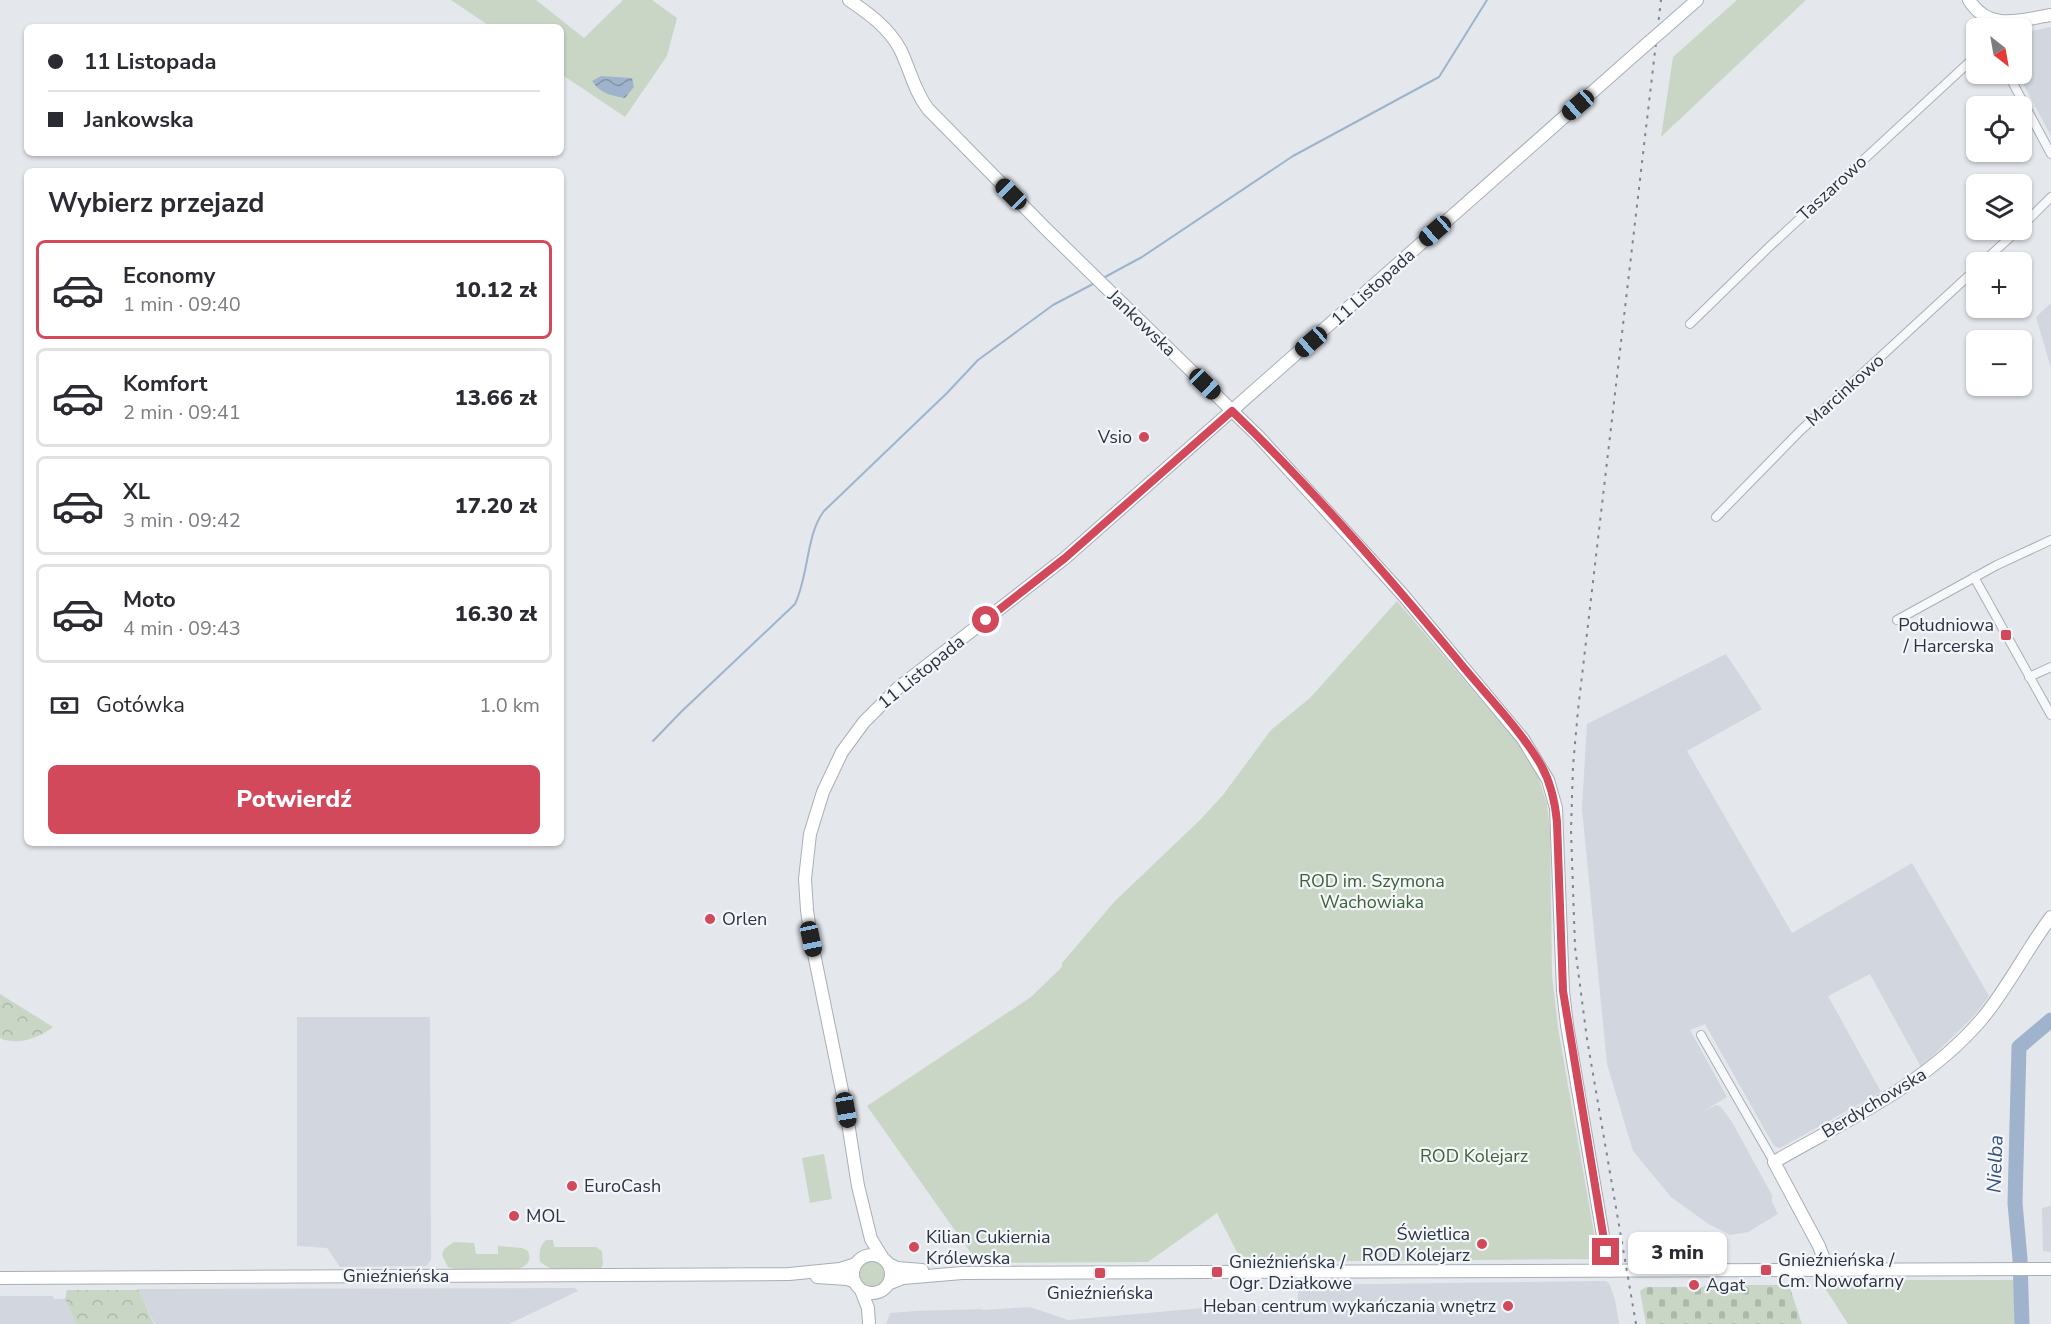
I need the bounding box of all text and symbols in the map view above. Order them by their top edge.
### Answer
north arrow [1966,18,2032,84]
map controls [1966,18,2032,396]
text: 11 Listopada [84,47,216,77]
car [1559,86,1597,124]
button: locate [1966,96,2032,162]
text: Jankowska [84,105,194,135]
street label: Taszarowo [1792,150,1872,226]
button: layers [1966,174,2032,240]
car [992,175,1030,213]
text: Wybierz przejazd [48,185,265,222]
car [1416,212,1454,250]
street label: 11 Listopada [1326,243,1420,331]
button: + [1966,252,2032,318]
text: Economy [123,261,215,291]
icon: car [51,263,105,317]
text: 10.12 zł [454,275,537,305]
street label: Jankowska [1102,284,1181,362]
text: 1 min · 09:40 [123,291,241,318]
car [1292,323,1330,361]
button: − [1966,330,2032,396]
street label: Marcinkowo [1801,348,1889,432]
car [1186,365,1224,403]
text: Komfort [123,369,207,399]
icon: car [51,371,105,425]
text: 13.66 zł [454,383,537,413]
text: 2 min · 09:41 [123,399,241,426]
place label: Vsio [1097,425,1132,449]
marker: Vsio [1137,430,1151,444]
text: XL [123,477,150,507]
icon: car [51,479,105,533]
text: 17.20 zł [454,491,537,521]
text: 3 min · 09:42 [123,507,241,534]
text: Moto [123,585,176,615]
icon: car [51,587,105,641]
text: 16.30 zł [454,599,537,629]
route start [972,606,999,633]
place label: Południowa / Harcerska [1898,613,1994,658]
text: 4 min · 09:43 [123,615,241,642]
marker: Południowa / Harcerska [1999,628,2013,642]
street label: 11 Listopada [873,630,969,714]
icon: cash [48,689,81,722]
text: Gotówka [96,690,185,720]
text: 1.0 km [479,692,540,719]
button: Potwierdź [48,765,540,834]
park label: ROD im. Szymona Wachowiaka [1299,869,1445,914]
place label: Orlen [722,907,767,931]
marker: Orlen [703,912,717,926]
car [798,920,824,958]
street label: Berdychowska [1817,1062,1931,1144]
car [834,1091,858,1129]
water label: Nielba [1980,1134,2010,1194]
park label: ROD Kolejarz [1420,1144,1528,1168]
place label: EuroCash [584,1174,661,1198]
marker: EuroCash [565,1179,579,1193]
place label: MOL [526,1204,565,1228]
marker: MOL [507,1209,521,1223]
place label: Świetlica ROD Kolejarz [1362,1222,1470,1267]
place label: Kilian Cukiernia Królewska [926,1225,1050,1270]
callout: 3 min [1627,1231,1726,1273]
marker: Świetlica ROD Kolejarz [1475,1237,1489,1251]
route end [1592,1238,1619,1265]
text: 3 min [1651,1239,1704,1266]
marker: Kilian Cukiernia Królewska [907,1240,921,1254]
place label: Gnieźnieńska / Cm. Nowofarny [1778,1248,1904,1293]
place label: Gnieźnieńska / Ogr. Działkowe [1229,1250,1352,1295]
marker: Gnieźnieńska / Cm. Nowofarny [1759,1263,1773,1277]
street label: Gnieźnieńska [343,1264,449,1288]
marker: Gnieźnieńska / Ogr. Działkowe [1210,1265,1224,1279]
marker: Gnieźnieńska [1093,1266,1107,1280]
place label: Agat [1706,1273,1746,1297]
marker: Agat [1687,1278,1701,1292]
place label: Gnieźnieńska [1047,1281,1153,1305]
place label: Heban centrum wykańczania wnętrz [1203,1294,1496,1318]
marker: Heban centrum wykańczania wnętrz [1501,1299,1515,1313]

